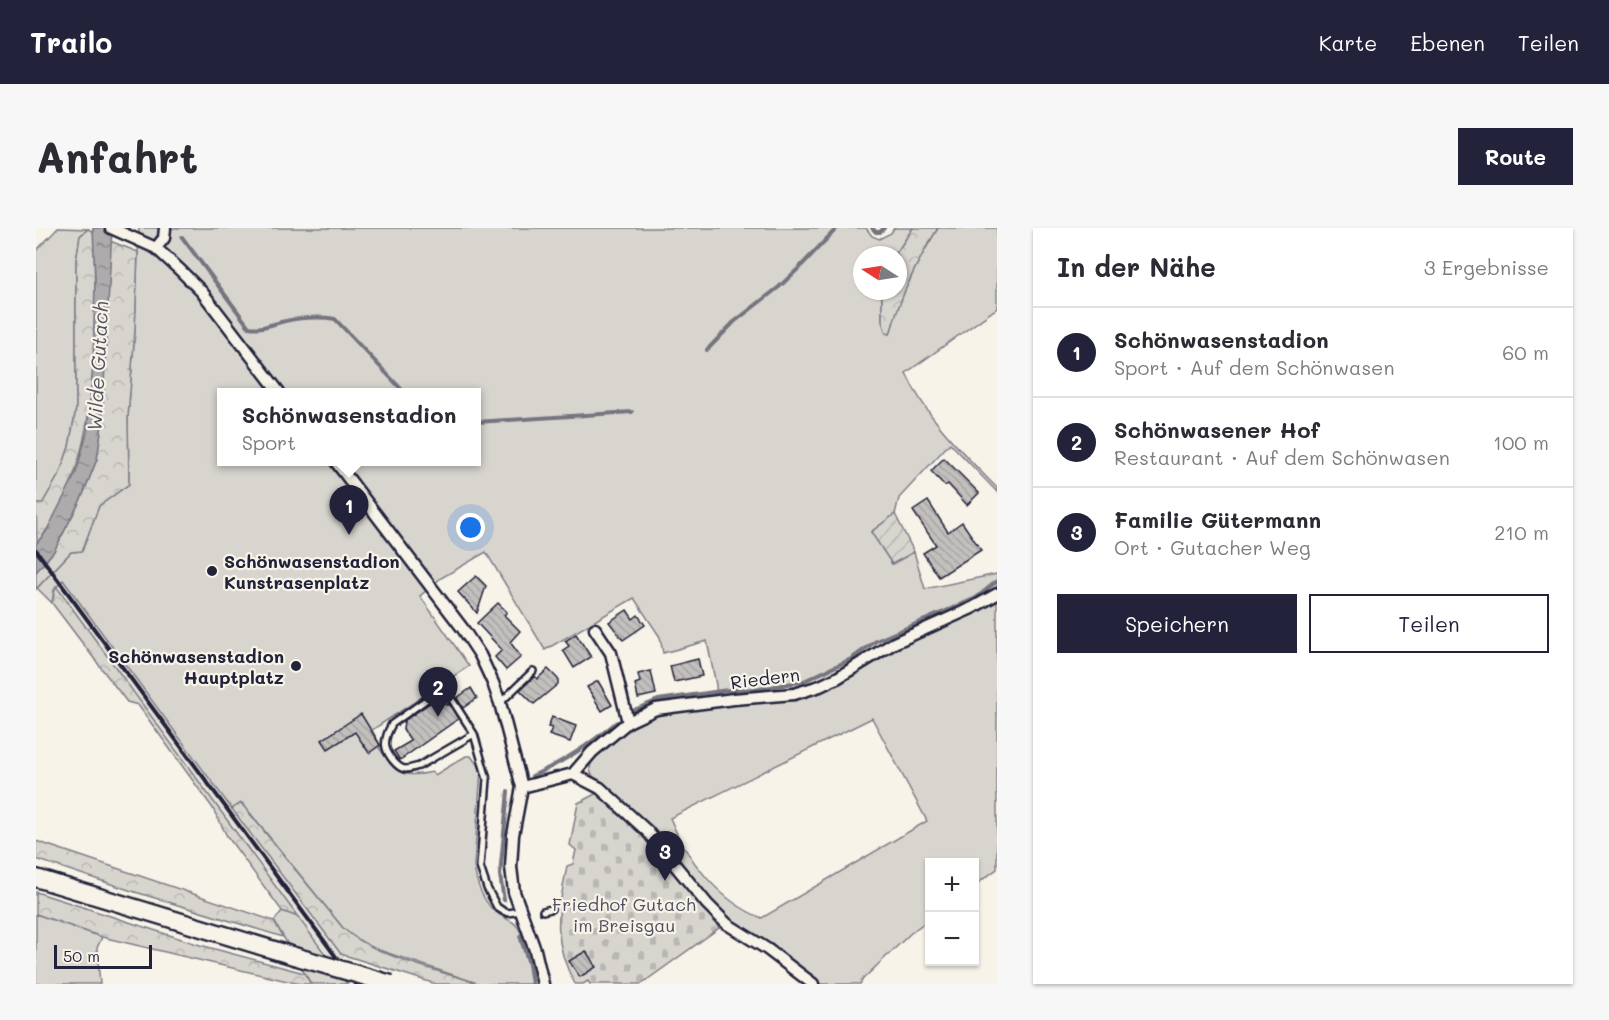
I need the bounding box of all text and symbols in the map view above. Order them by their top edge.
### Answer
text: Trailo [30,24,112,60]
text: Karte [1319,29,1377,56]
text: Ebenen [1410,29,1485,56]
text: Teilen [1518,29,1579,56]
button: Route [1458,128,1573,185]
text: Anfahrt [36,129,198,184]
north arrow [853,246,907,300]
text: In der Nähe [1057,250,1216,284]
text: 3 Ergebnisse [1424,254,1549,280]
water label: Wilde Gutach [81,300,113,432]
text: Schönwasenstadion [1114,325,1329,354]
text: 1 [1072,339,1081,365]
text: 60 m [1502,339,1549,365]
text: Sport · Auf dem Schönwasen [1114,354,1395,380]
popup [217,388,481,466]
text: Schönwasenstadion [242,400,456,429]
text: Schönwasener Hof [1114,415,1320,444]
text: Sport [242,429,296,455]
text: 2 [1071,429,1082,455]
text: 100 m [1493,429,1549,455]
text: Restaurant · Auf dem Schönwasen [1114,444,1450,470]
pin: 1 [330,486,368,535]
text: Familie Gütermann [1114,505,1321,534]
your location [456,513,485,542]
text: 3 [1071,519,1083,545]
text: 210 m [1494,519,1549,545]
text: Ort · Gutacher Weg [1114,534,1311,560]
place label: Schönwasenstadion Kunstrasenplatz [224,549,400,594]
marker: Schönwasenstadion Kunstrasenplatz [205,564,219,578]
button: Speichern [1057,594,1297,653]
button: Teilen [1309,594,1549,653]
place label: Schönwasenstadion Hauptplatz [108,644,284,689]
marker: Schönwasenstadion Hauptplatz [289,659,303,673]
street label: Riedern [729,662,801,694]
pin: 2 [418,668,458,717]
pin: 3 [646,832,684,881]
map controls [925,858,979,966]
button: + [925,858,979,912]
park label: Friedhof Gutach im Breisgau [552,892,696,937]
button: − [925,912,979,966]
scale bar [54,942,152,970]
text: 50 m [63,945,100,966]

